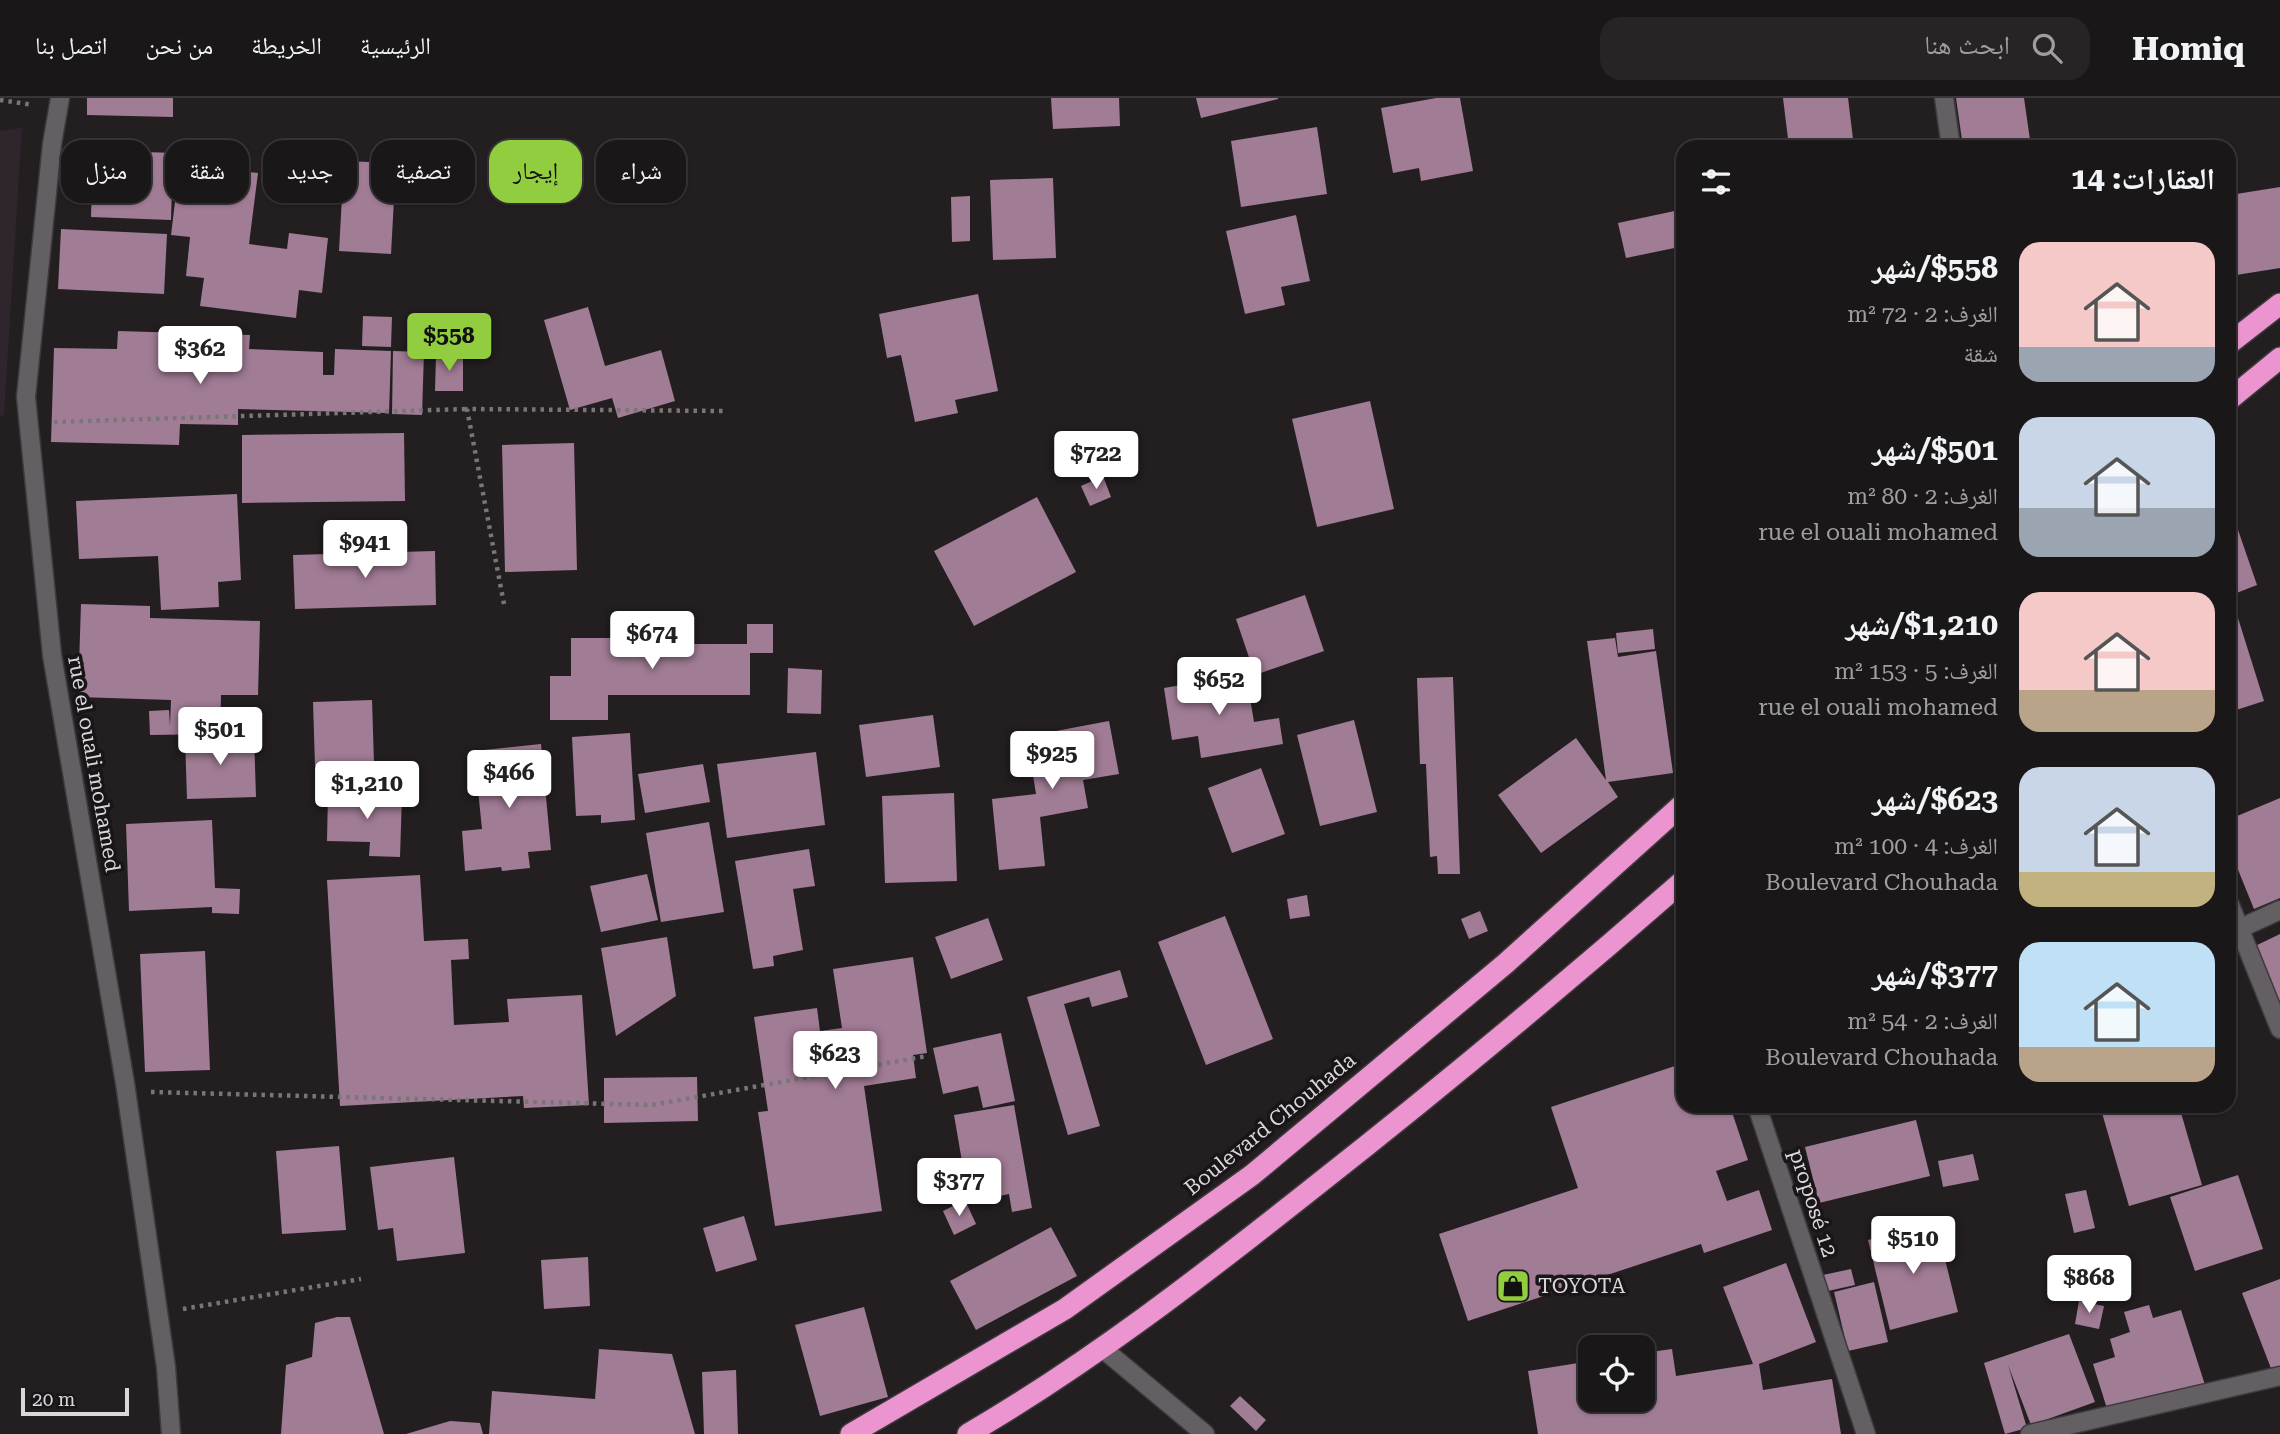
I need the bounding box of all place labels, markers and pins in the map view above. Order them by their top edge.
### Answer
pin: $558 [408,314,490,373]
pin: $362 [159,327,241,386]
pin: $722 [1055,432,1137,491]
pin: $941 [324,520,406,580]
pin: $674 [611,612,693,671]
pin: $652 [1178,658,1260,717]
pin: $501 [179,708,261,767]
pin: $925 [1011,732,1093,791]
pin: $466 [468,750,550,810]
pin: $1,210 [310,762,424,821]
pin: $623 [794,1032,876,1091]
pin: $377 [918,1158,1000,1218]
pin: $510 [1872,1216,1954,1276]
pin: $868 [2048,1256,2130,1315]
shop icon: TOYOTA [1494,1267,1532,1305]
place label: TOYOTA [1538,1274,1626,1298]

